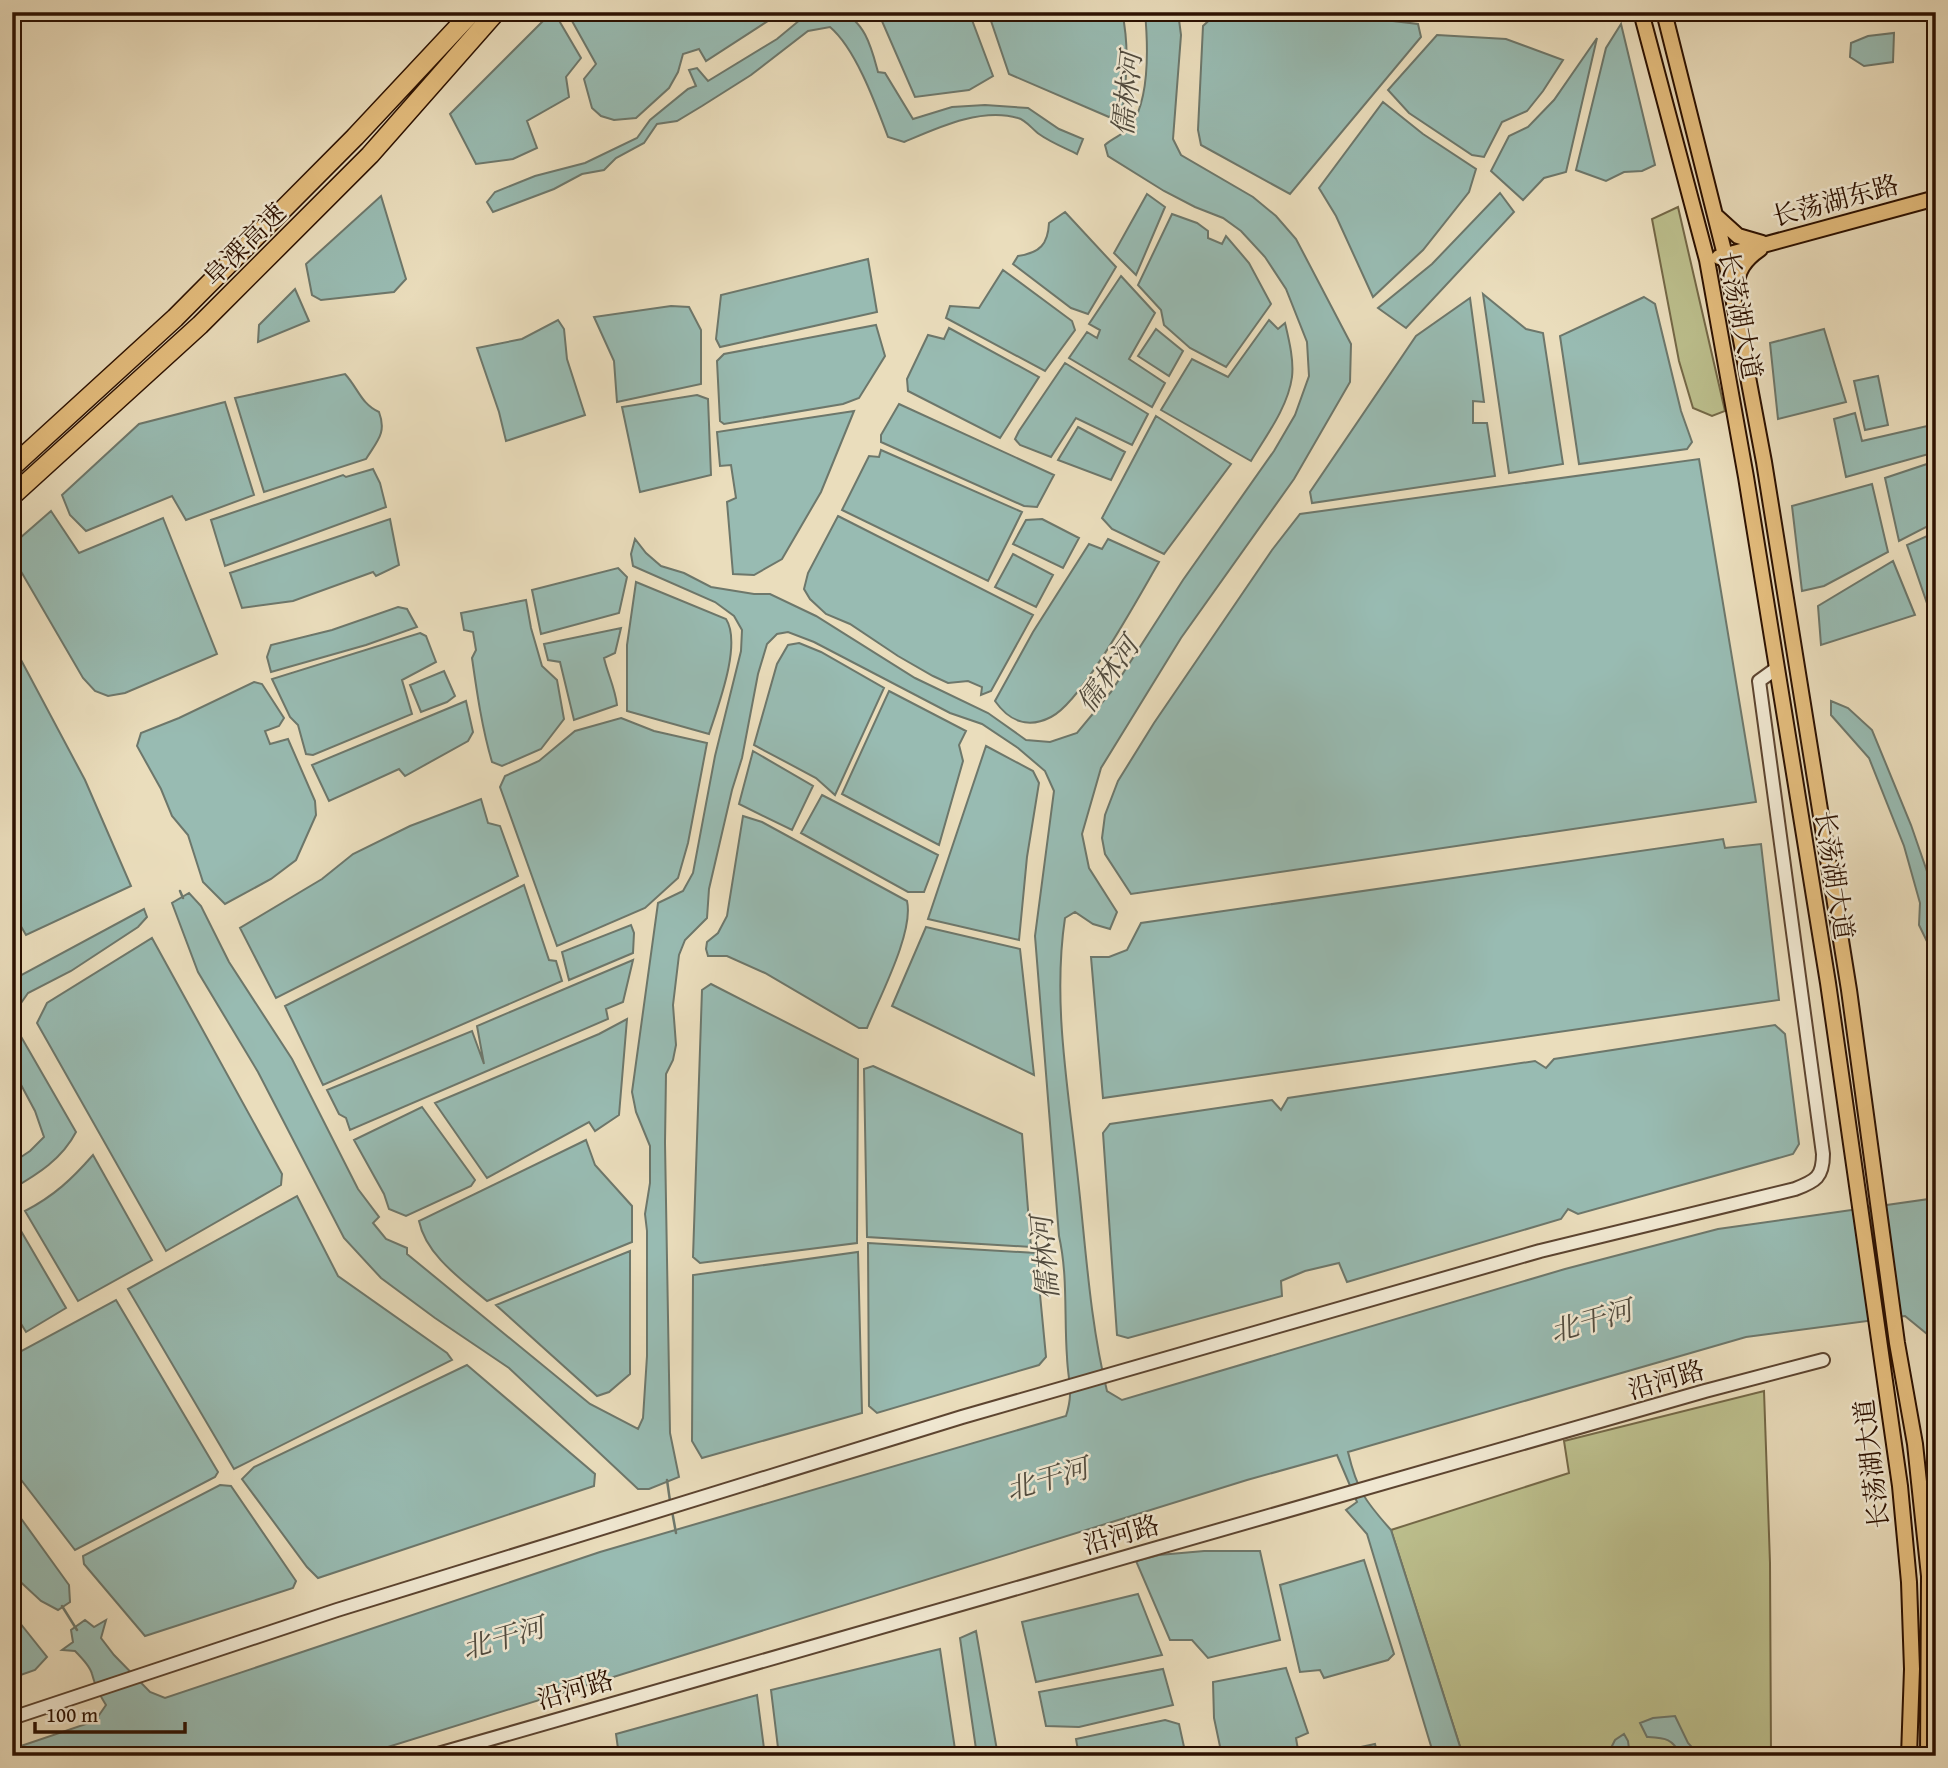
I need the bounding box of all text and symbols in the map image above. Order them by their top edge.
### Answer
water label: 儒林河 [1101,45,1151,138]
street label: 长荡湖东路 [1767,164,1903,236]
street label: 阜溧高速 [193,193,295,295]
street label: 长荡湖大道 [1709,247,1773,383]
water label: 儒林河 [1066,624,1151,720]
street label: 长荡湖大道 [1806,808,1864,942]
water label: 儒林河 [1019,1209,1068,1302]
water label: 北干河 [1545,1287,1642,1351]
street label: 沿河路 [1623,1350,1709,1408]
street label: 长荡湖大道 [1844,1397,1898,1531]
water label: 北干河 [1001,1445,1098,1509]
street label: 沿河路 [1078,1505,1164,1563]
water label: 北干河 [457,1604,554,1668]
street label: 沿河路 [532,1660,618,1718]
scale bar [35,1691,186,1735]
text: 100 m [46,1699,98,1730]

